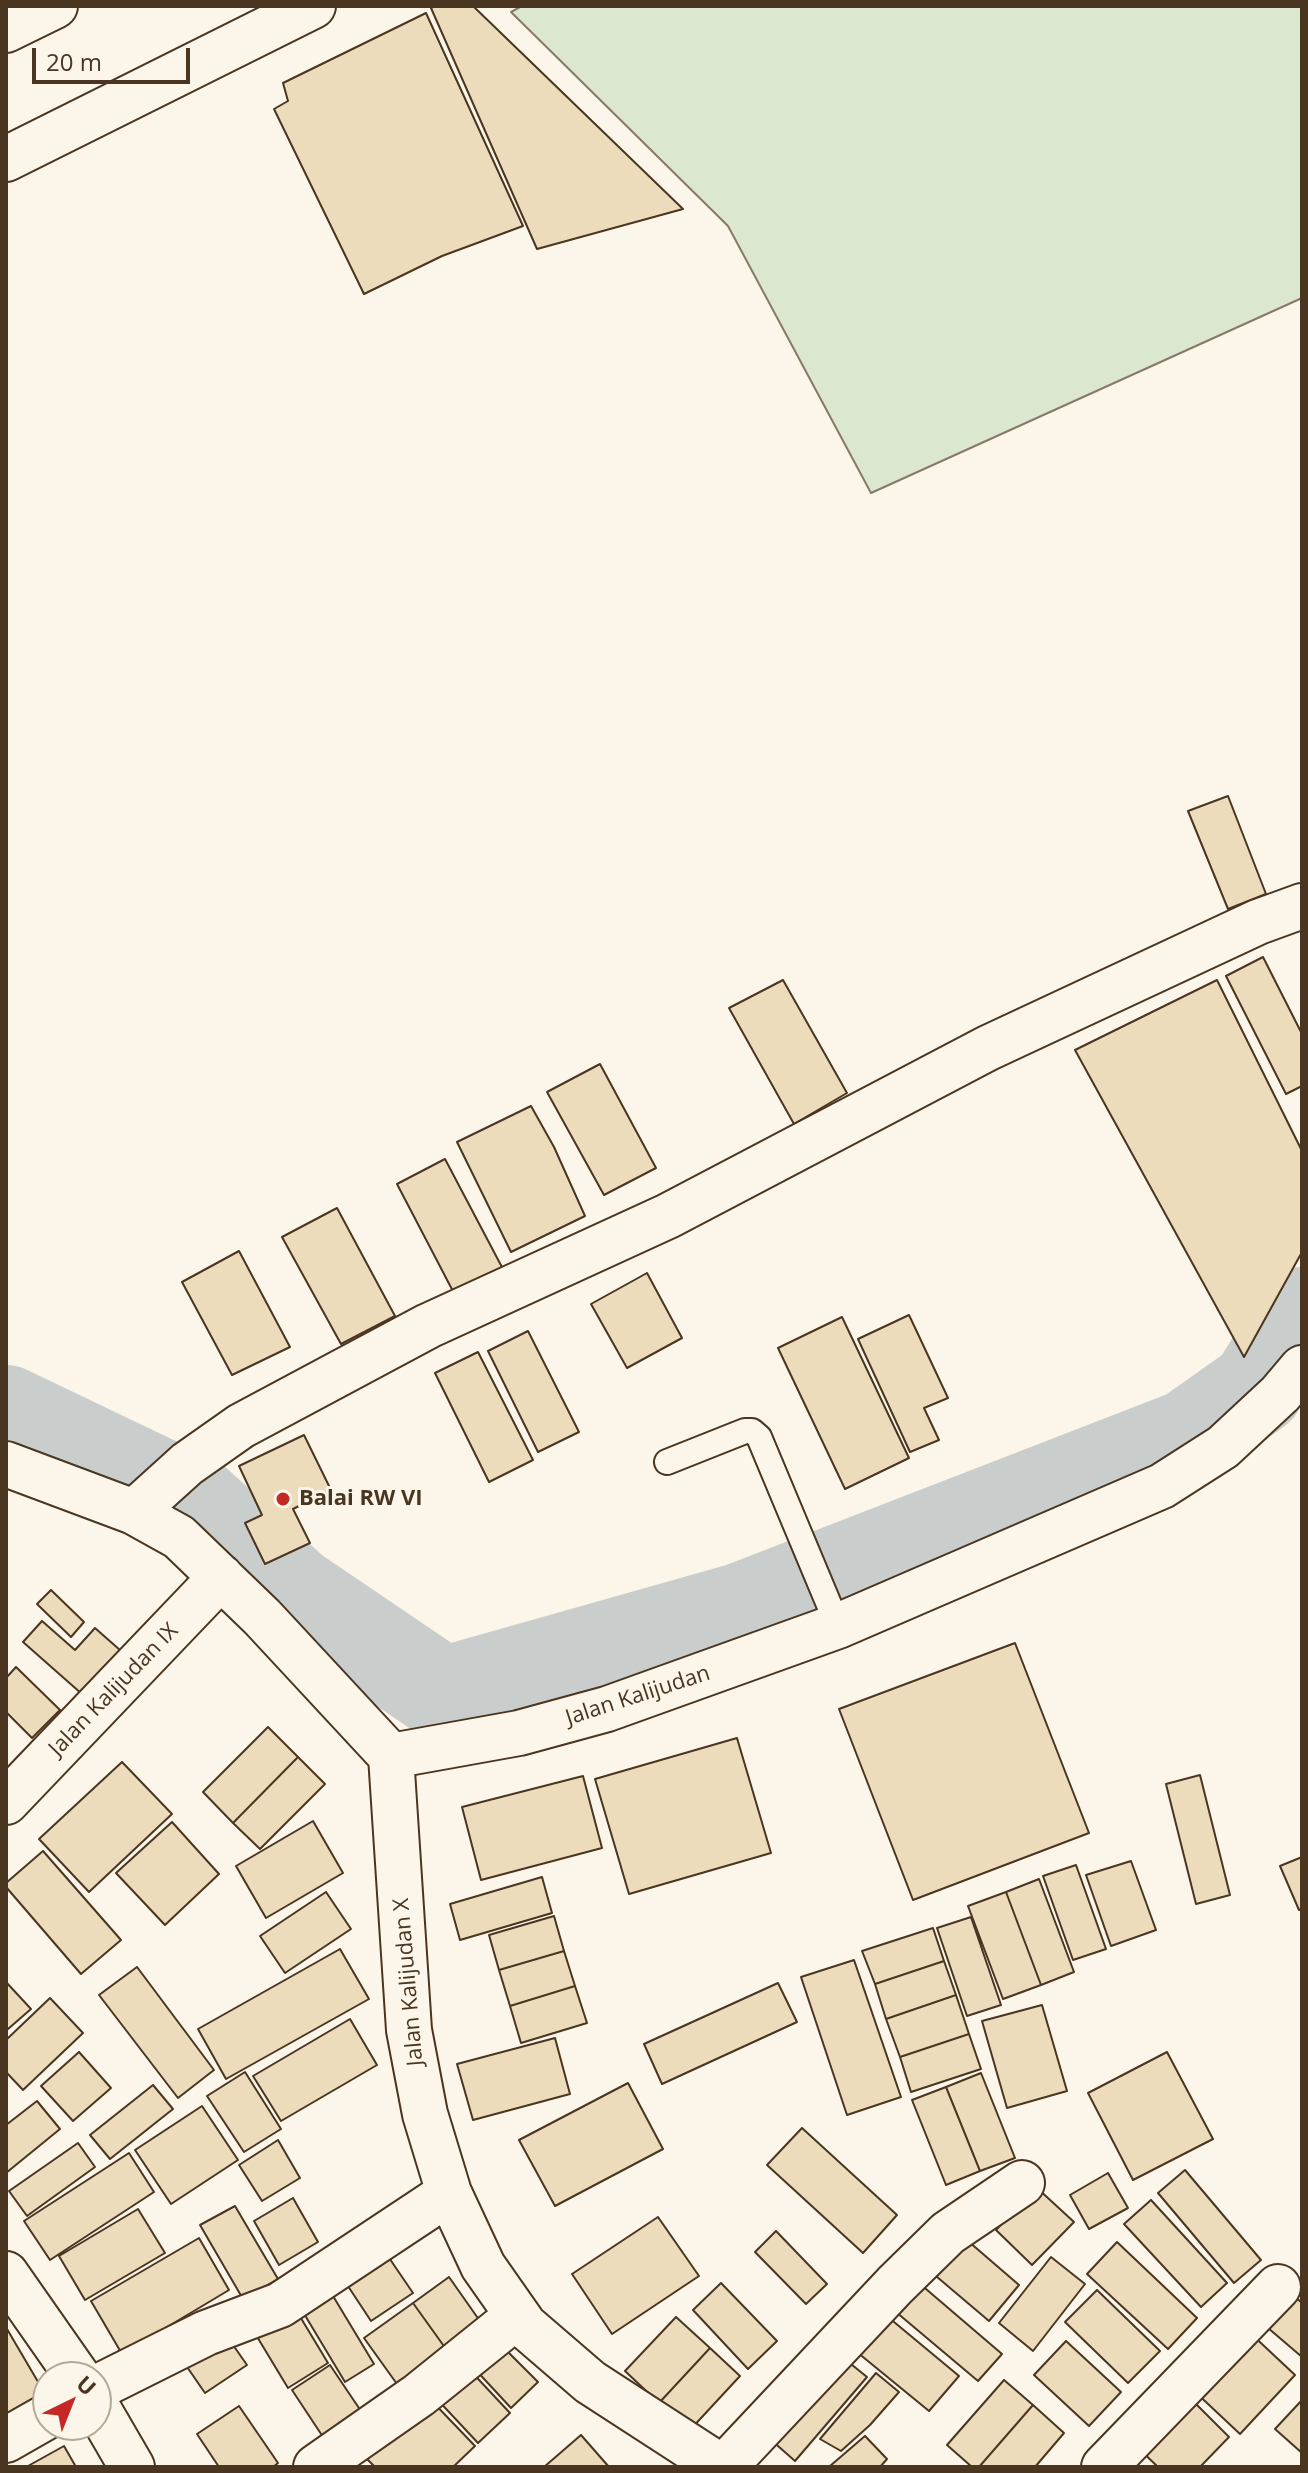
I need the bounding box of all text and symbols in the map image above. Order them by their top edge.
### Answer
scale bar [36,32,194,82]
text: 20 m [46,45,102,78]
place label: Balai RW VI [299,1486,423,1512]
marker: Balai RW VI [274,1490,292,1508]
street label: Jalan Kalijudan IX [44,1618,184,1762]
street label: Jalan Kalijudan [563,1660,713,1732]
street label: Jalan Kalijudan X [389,1897,429,2067]
north arrow [32,2361,112,2441]
text: U [71,2368,103,2402]

